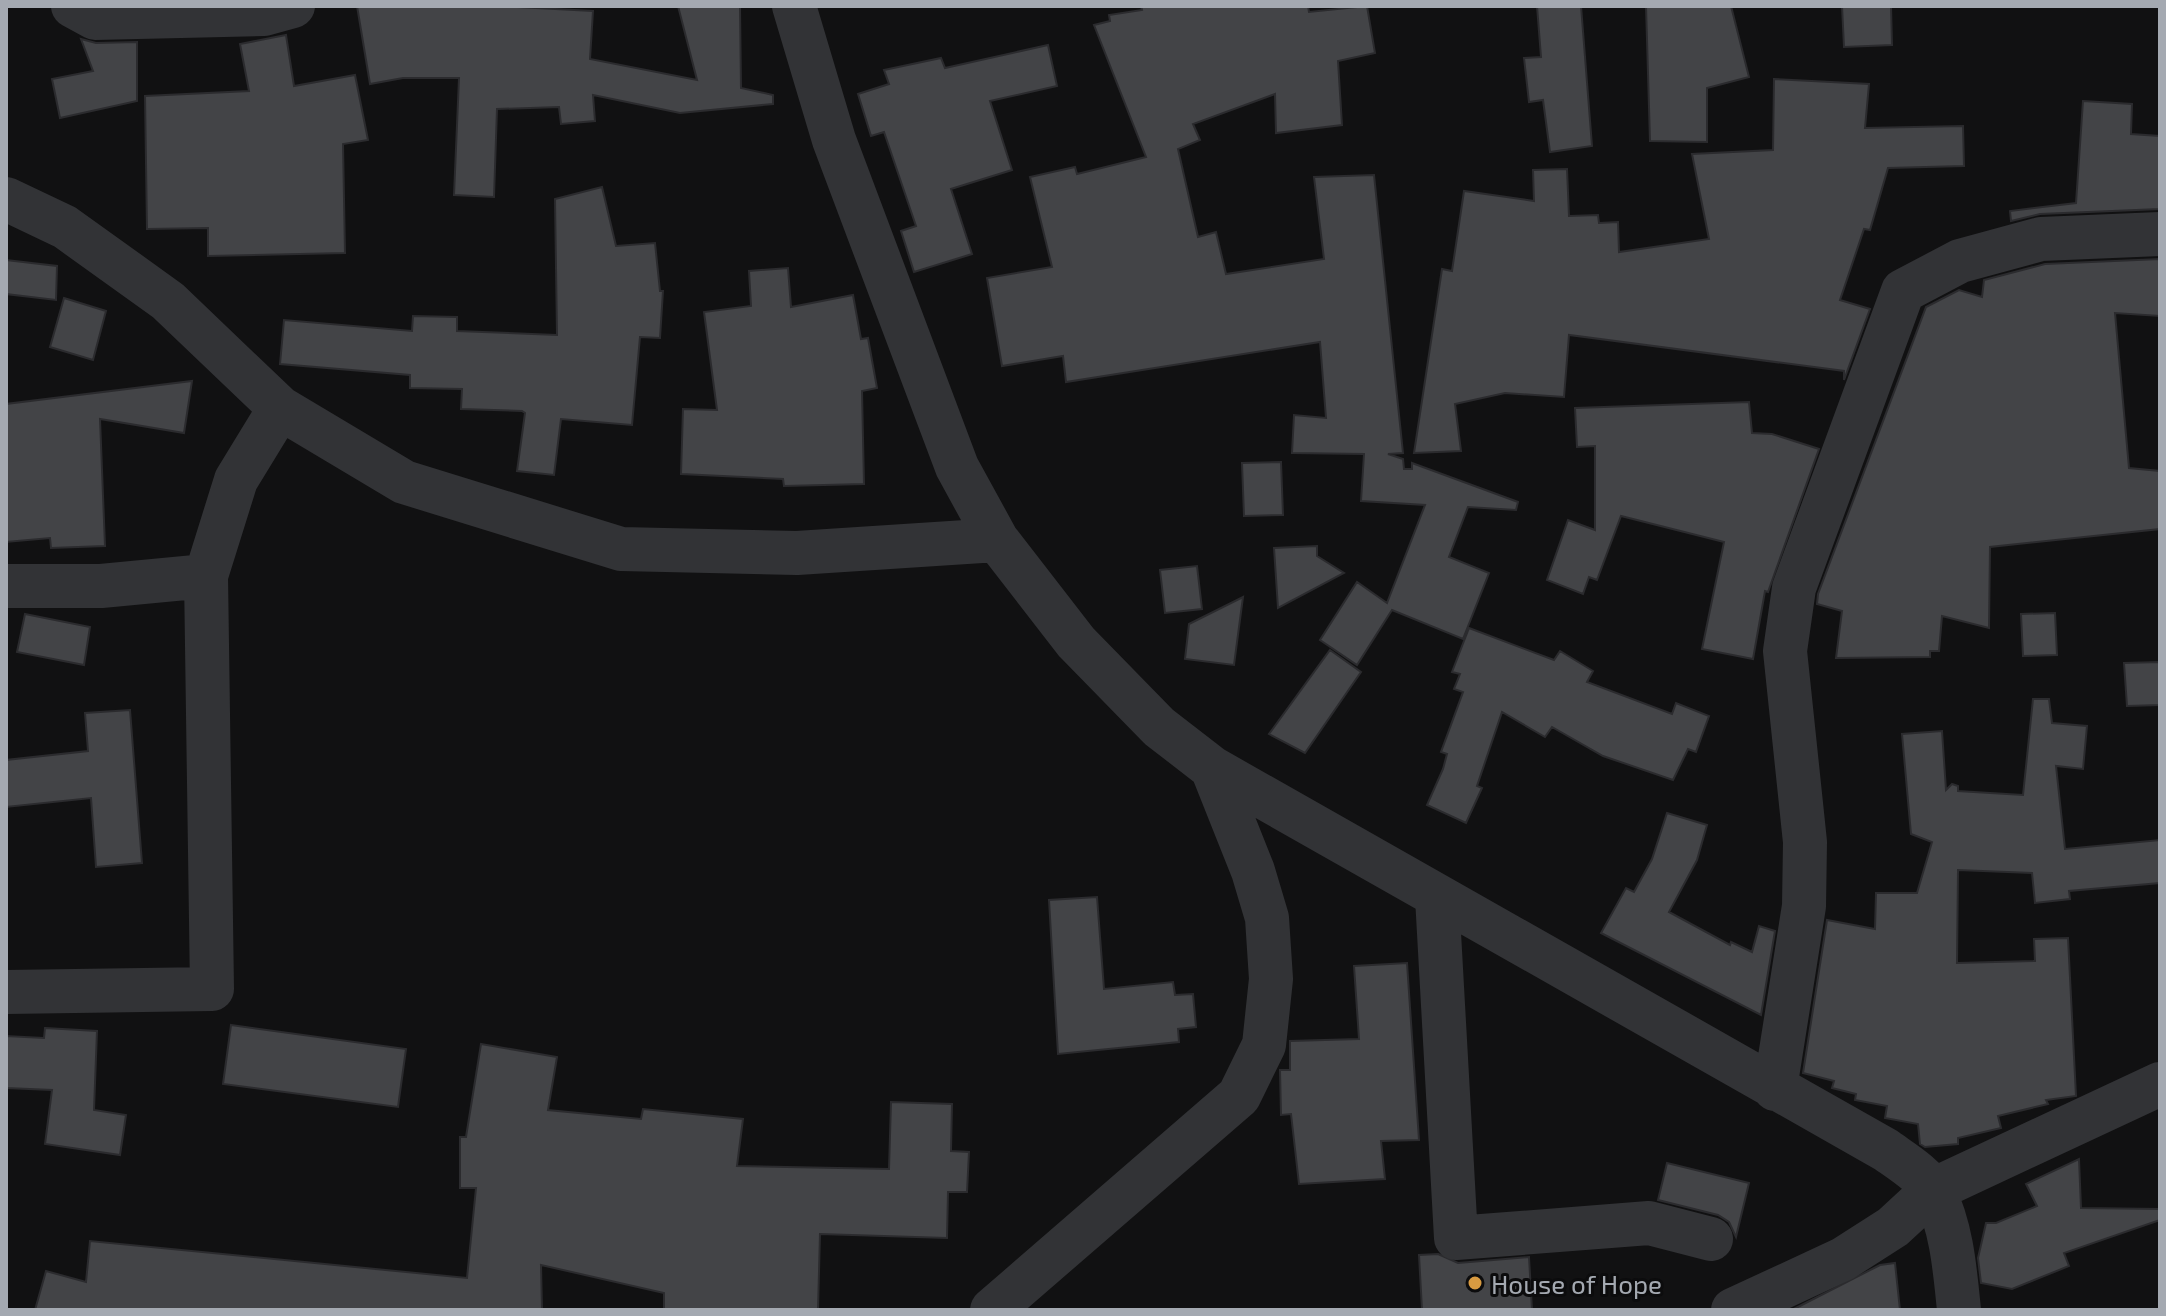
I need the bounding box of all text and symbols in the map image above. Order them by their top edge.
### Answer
place label: House of Hope [1491,1268,1662,1299]
marker: House of Hope [1466,1274,1484,1292]

